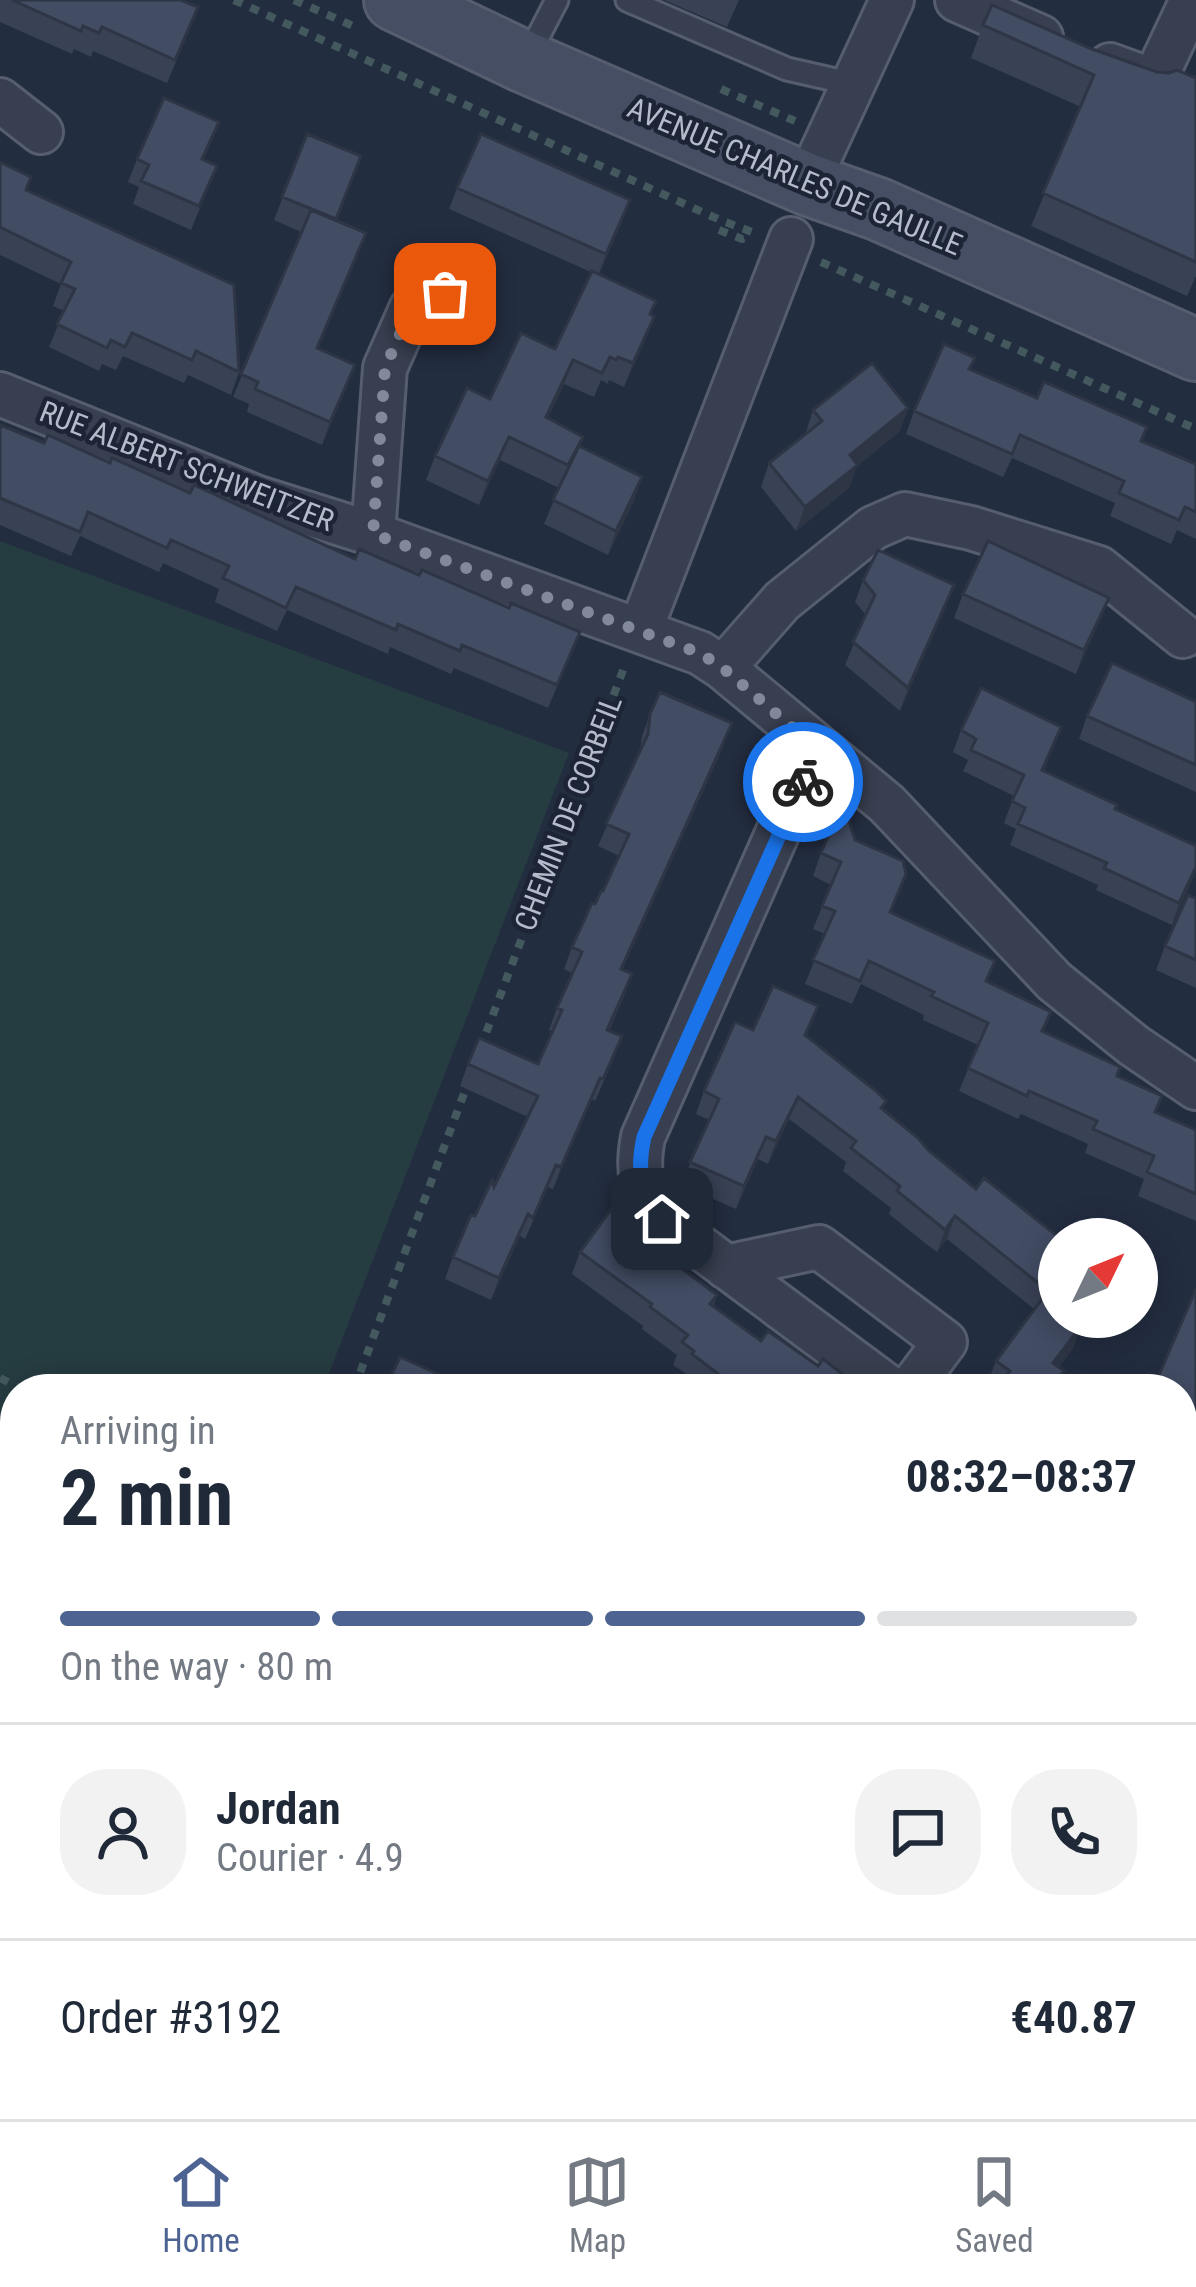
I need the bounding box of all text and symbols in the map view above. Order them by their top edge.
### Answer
street label: AVENUE CHARLES DE GAULLE [623,90,967,262]
pin [394,243,496,345]
icon: bag [412,261,478,327]
street label: RUE ALBERT SCHWEITZER [35,394,339,538]
street label: CHEMIN DE CORBEIL [507,690,629,936]
courier [743,722,863,842]
icon: bike [770,749,836,815]
pin [611,1168,713,1270]
icon: home [629,1186,695,1252]
north arrow [1038,1218,1158,1338]
map controls [1038,1218,1158,1338]
text: Arriving in [60,1408,216,1454]
text: 08:32–08:37 [906,1450,1137,1503]
text: 2 min [60,1453,233,1544]
text: On the way · 80 m [60,1644,333,1690]
button: person [60,1769,186,1895]
button: chat [855,1769,981,1895]
button: phone [1011,1769,1137,1895]
text: Jordan [216,1782,341,1835]
text: Courier · 4.9 [216,1835,404,1881]
text: Order #3192 [60,1991,281,2044]
text: €40.87 [1010,1991,1137,2044]
tab: Home [162,2149,240,2260]
tab: Map [564,2149,630,2260]
tab: Saved [955,2149,1034,2260]

